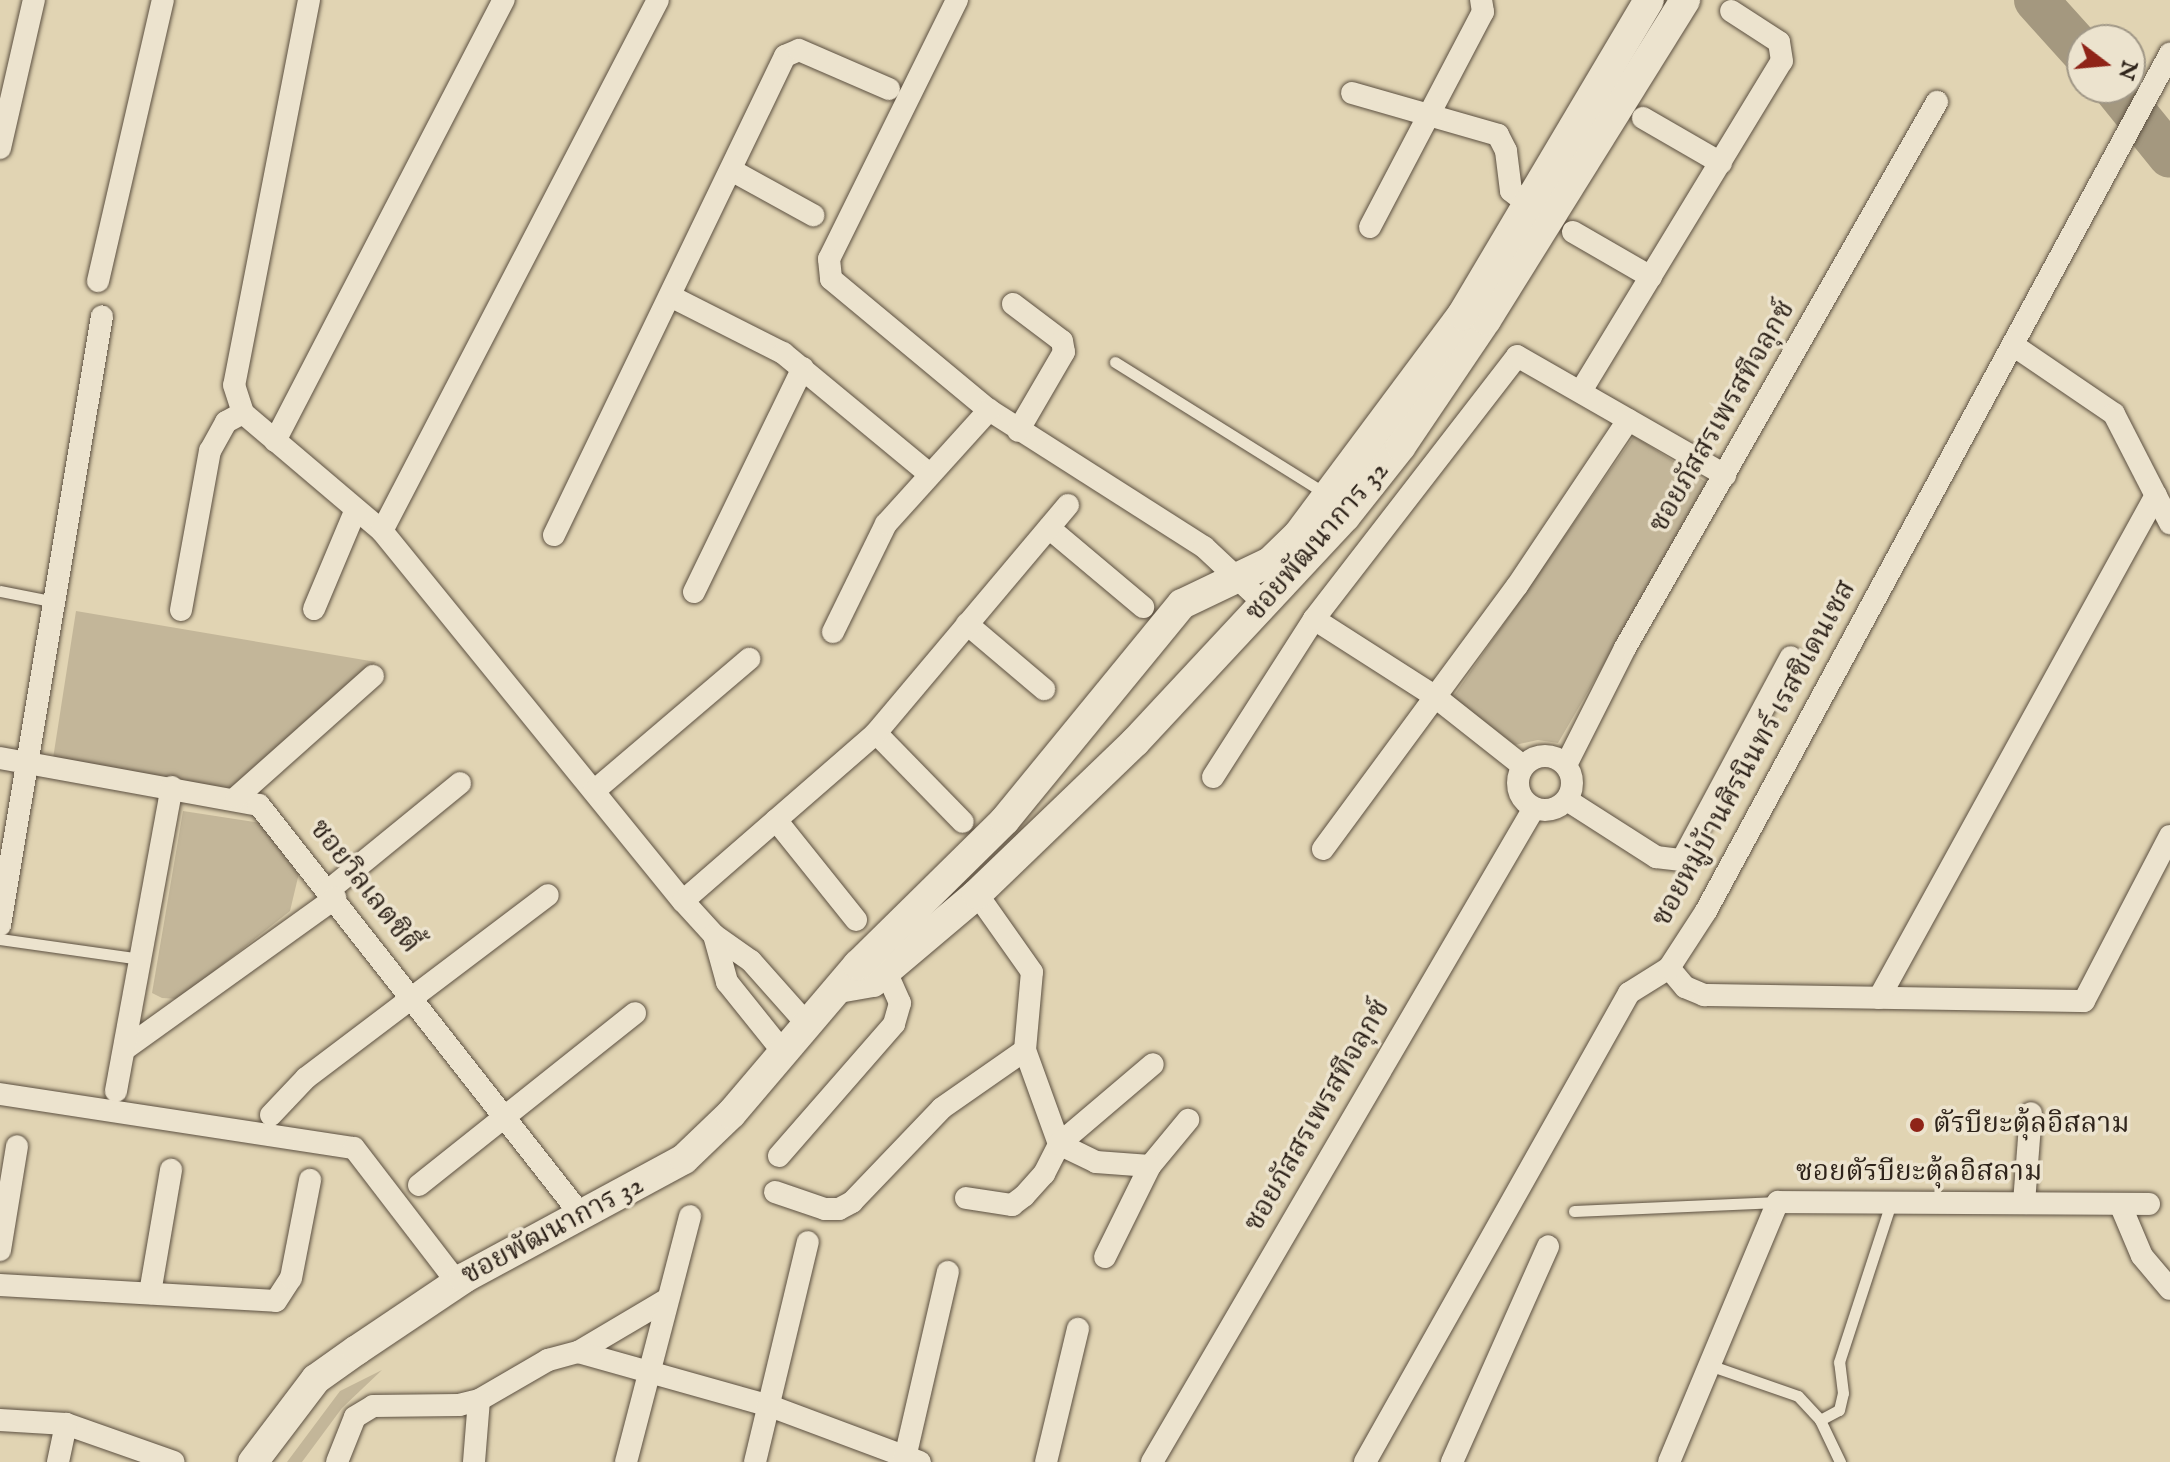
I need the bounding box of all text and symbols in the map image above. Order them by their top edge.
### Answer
north arrow [2066,24,2146,104]
text: N [2111,57,2143,83]
street label: ซอยภัสสรเพรสทีจลุกซ์ [1643,295,1803,539]
street label: ซอยพัฒนาการ 32 [1239,455,1397,629]
street label: ซอยหมู่บ้านศิรนินทร์ เรสซิเดนเซส [1646,575,1864,933]
street label: ซอยวิลเลตซิตี้ [301,813,427,961]
street label: ซอยภัสสรเพรสทีจลุกซ์ [1238,994,1398,1238]
place label: ตัรบียะตุ้ลอิสลาม [1933,1108,2129,1142]
marker: ตัรบียะตุ้ลอิสลาม [1908,1116,1926,1134]
street label: ซอยตัรบียะตุ้ลอิสลาม [1796,1156,2042,1190]
street label: ซอยพัฒนาการ 32 [456,1169,650,1293]

